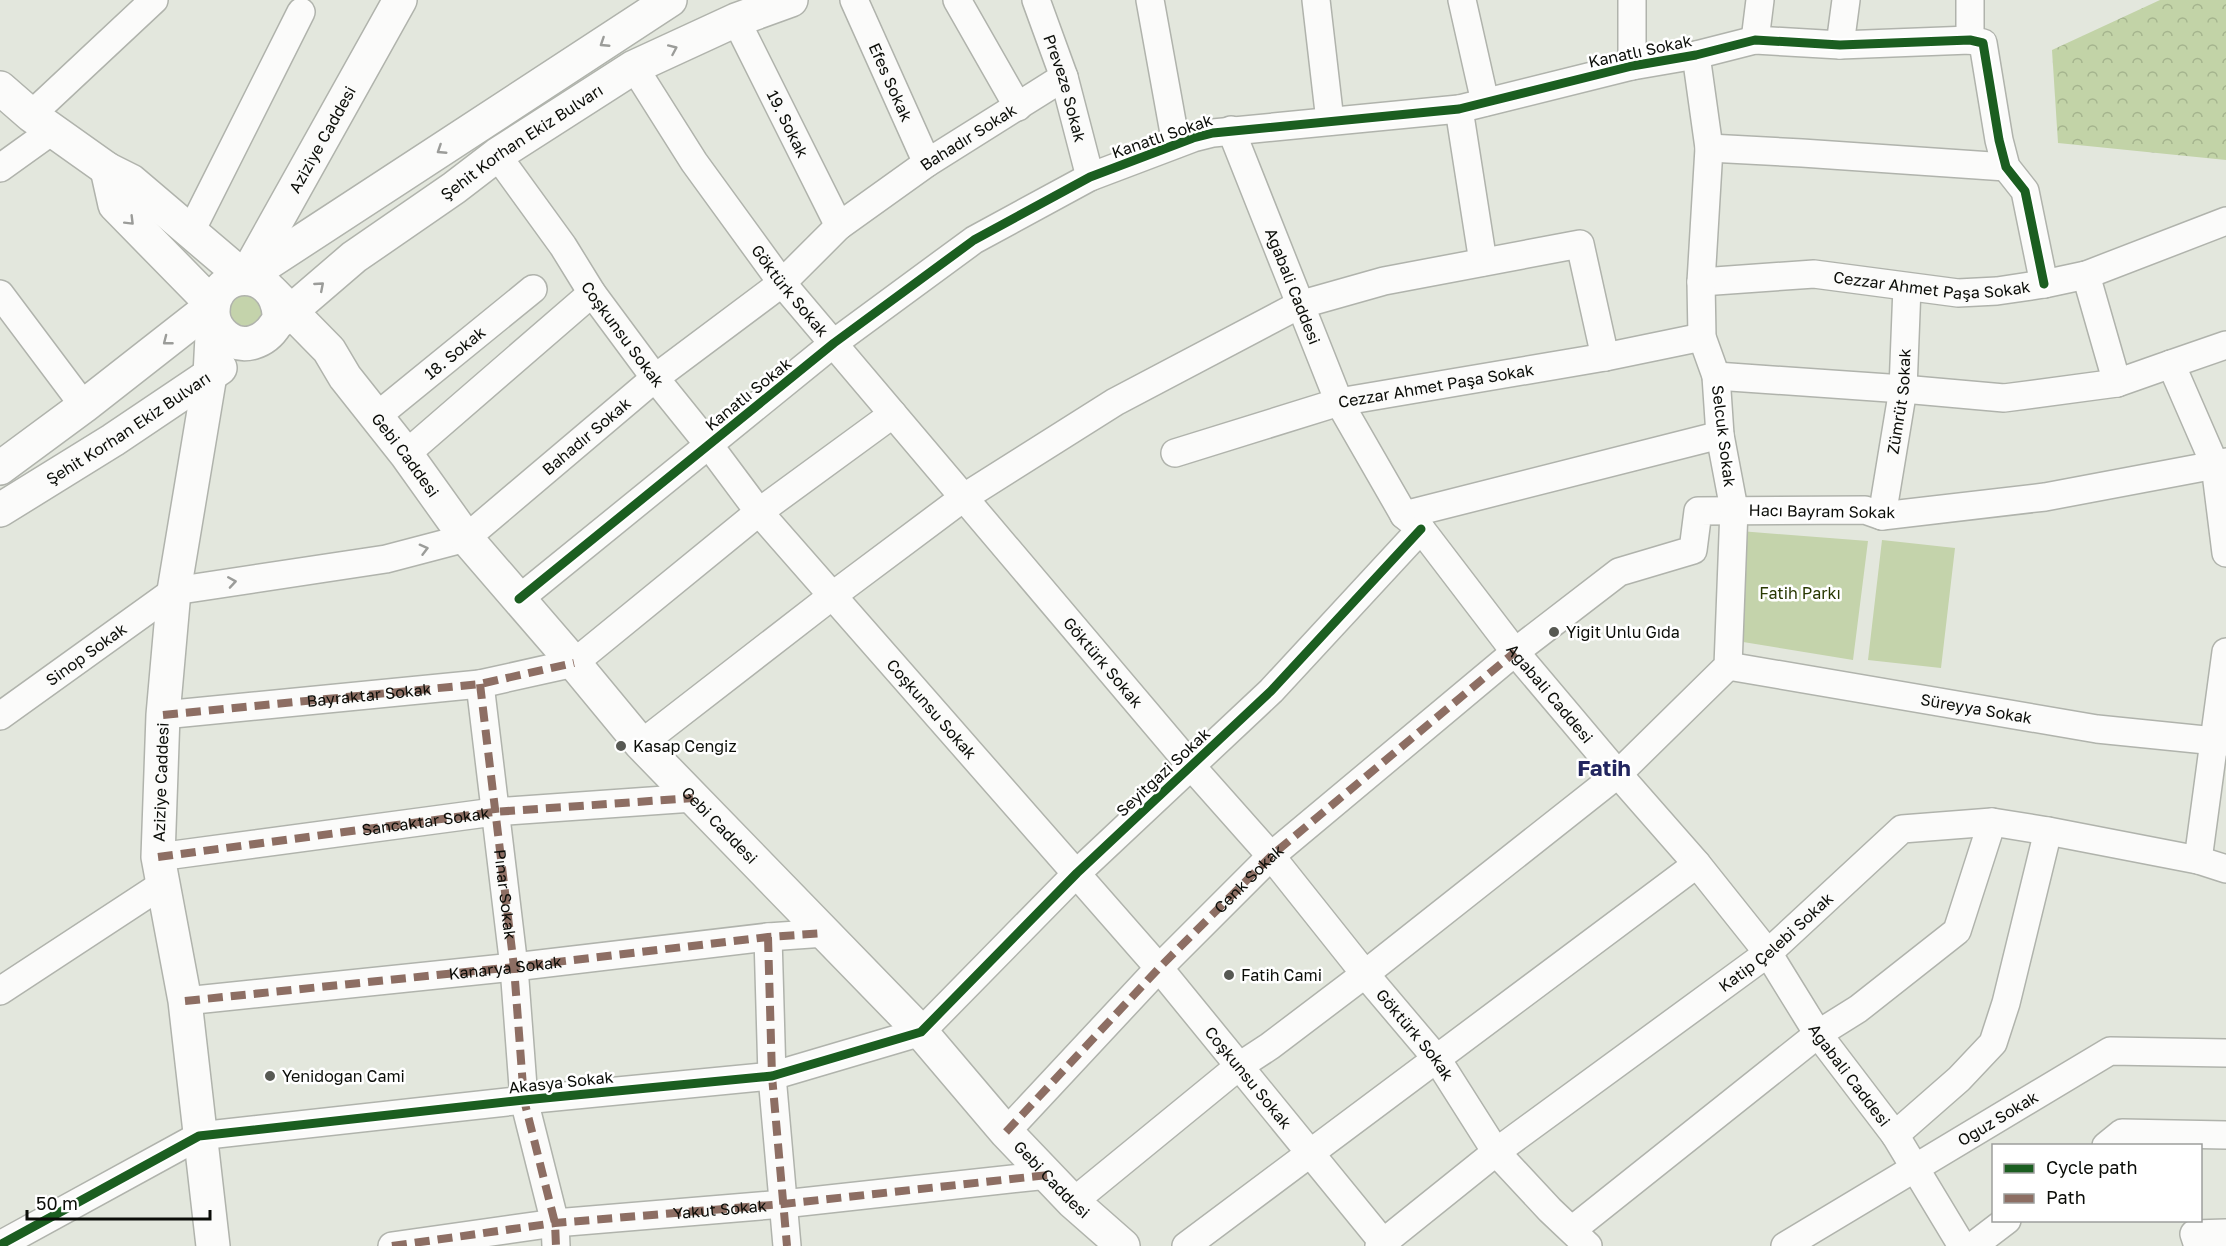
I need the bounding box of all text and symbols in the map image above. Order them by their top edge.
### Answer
street label: Kanatlı Sokak [1586,30,1694,72]
street label: Preveze Sokak [1039,31,1091,144]
one-way arrow [600,36,610,48]
street label: Efes Sokak [864,40,917,125]
one-way arrow [667,44,678,56]
street label: Şehit Korhan Ekiz Bulvarı [437,80,607,204]
street label: Aziziye Caddesi [284,83,360,197]
street label: 19. Sokak [763,87,813,161]
street label: Bahadır Sokak [916,99,1020,175]
street label: Kanatlı Sokak [1109,109,1215,163]
one-way arrow [436,143,447,154]
one-way arrow [123,214,134,224]
street label: Ağabali Caddesi [1261,225,1325,347]
street label: Göktürk Sokak [747,241,833,341]
street label: Cezzar Ahmet Paşa Sokak [1832,267,2032,303]
street label: Coşkunsu Sokak [577,278,668,391]
one-way arrow [313,282,324,293]
street label: 18. Sokak [420,322,489,384]
one-way arrow [163,334,174,345]
street label: Zümrüt Sokak [1882,348,1915,456]
street label: Kanatlı Sokak [701,353,795,435]
street label: Cezzar Ahmet Paşa Sokak [1336,359,1535,412]
street label: Şehit Korhan Ekiz Bulvarı [42,367,214,489]
street label: Selcuk Sokak [1708,384,1740,488]
street label: Bahadır Sokak [538,393,635,479]
street label: Gebi Caddesi [367,409,444,501]
street label: Hacı Bayram Sokak [1748,500,1896,522]
one-way arrow [418,544,429,556]
one-way arrow [226,576,236,589]
park label: Fatih Parkı [1759,583,1841,603]
street label: Göktürk Sokak [1059,613,1147,712]
street label: Sinop Sokak [42,618,130,690]
place label: Yiğit Unlu Gıda [1566,622,1680,642]
marker: Yiğit Unlu Gıda [1547,625,1561,639]
street label: Ağabali Caddesi [1502,640,1597,747]
street label: Coşkunsu Sokak [882,655,981,763]
street label: Bayraktar Sokak [306,679,432,711]
street label: Süreyya Sokak [1919,689,2034,728]
street label: Aziziye Caddesi [149,722,173,842]
street label: Seyitgazi Sokak [1112,723,1214,821]
place label: Kasap Cengiz [633,736,737,756]
marker: Kasap Cengiz [614,739,628,753]
district label: Fatih [1577,754,1631,781]
street label: Gebi Caddesi [678,782,762,868]
street label: Sancaktar Sokak [360,803,491,840]
street label: Cenk Sokak [1210,840,1288,917]
street label: Pınar Sokak [490,848,521,941]
street label: Katip Çelebi Sokak [1714,888,1837,996]
street label: Kanarya Sokak [448,951,563,984]
place label: Fatih Cami [1241,965,1322,985]
marker: Fatih Cami [1222,968,1236,982]
street label: Göktürk Sokak [1372,985,1458,1084]
street label: Ağabali Caddesi [1804,1020,1895,1130]
street label: Coşkunsu Sokak [1201,1022,1296,1133]
place label: Yenidoğan Cami [282,1066,405,1086]
street label: Akasya Sokak [508,1067,614,1097]
marker: Yenidoğan Cami [263,1069,277,1083]
street label: Oğuz Sokak [1954,1087,2042,1150]
street label: Gebi Caddesi [1010,1137,1094,1222]
legend [1992,1144,2202,1222]
text: Cycle path [2046,1156,2138,1178]
scale bar [27,1183,210,1221]
text: Path [2046,1186,2086,1208]
text: 50 m [36,1192,78,1214]
street label: Yakut Sokak [672,1195,767,1223]

